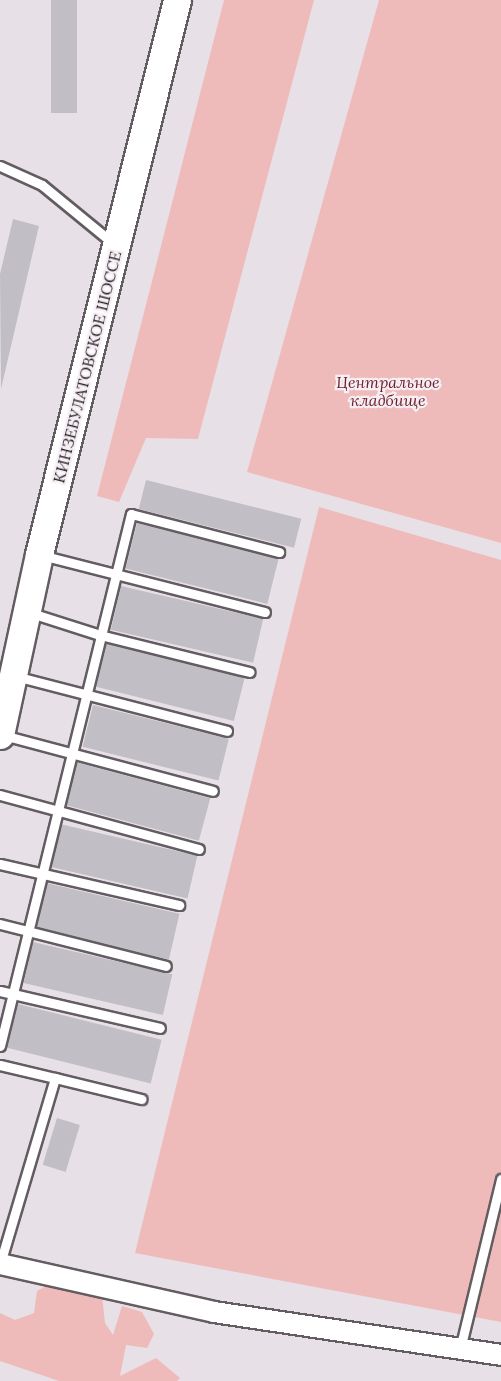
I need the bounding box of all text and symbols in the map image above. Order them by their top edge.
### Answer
street label: КИНЗЕБУЛАТОВСКОЕ ШОССЕ [49,249,125,485]
park label: Центральное кладбище [336,372,440,410]

